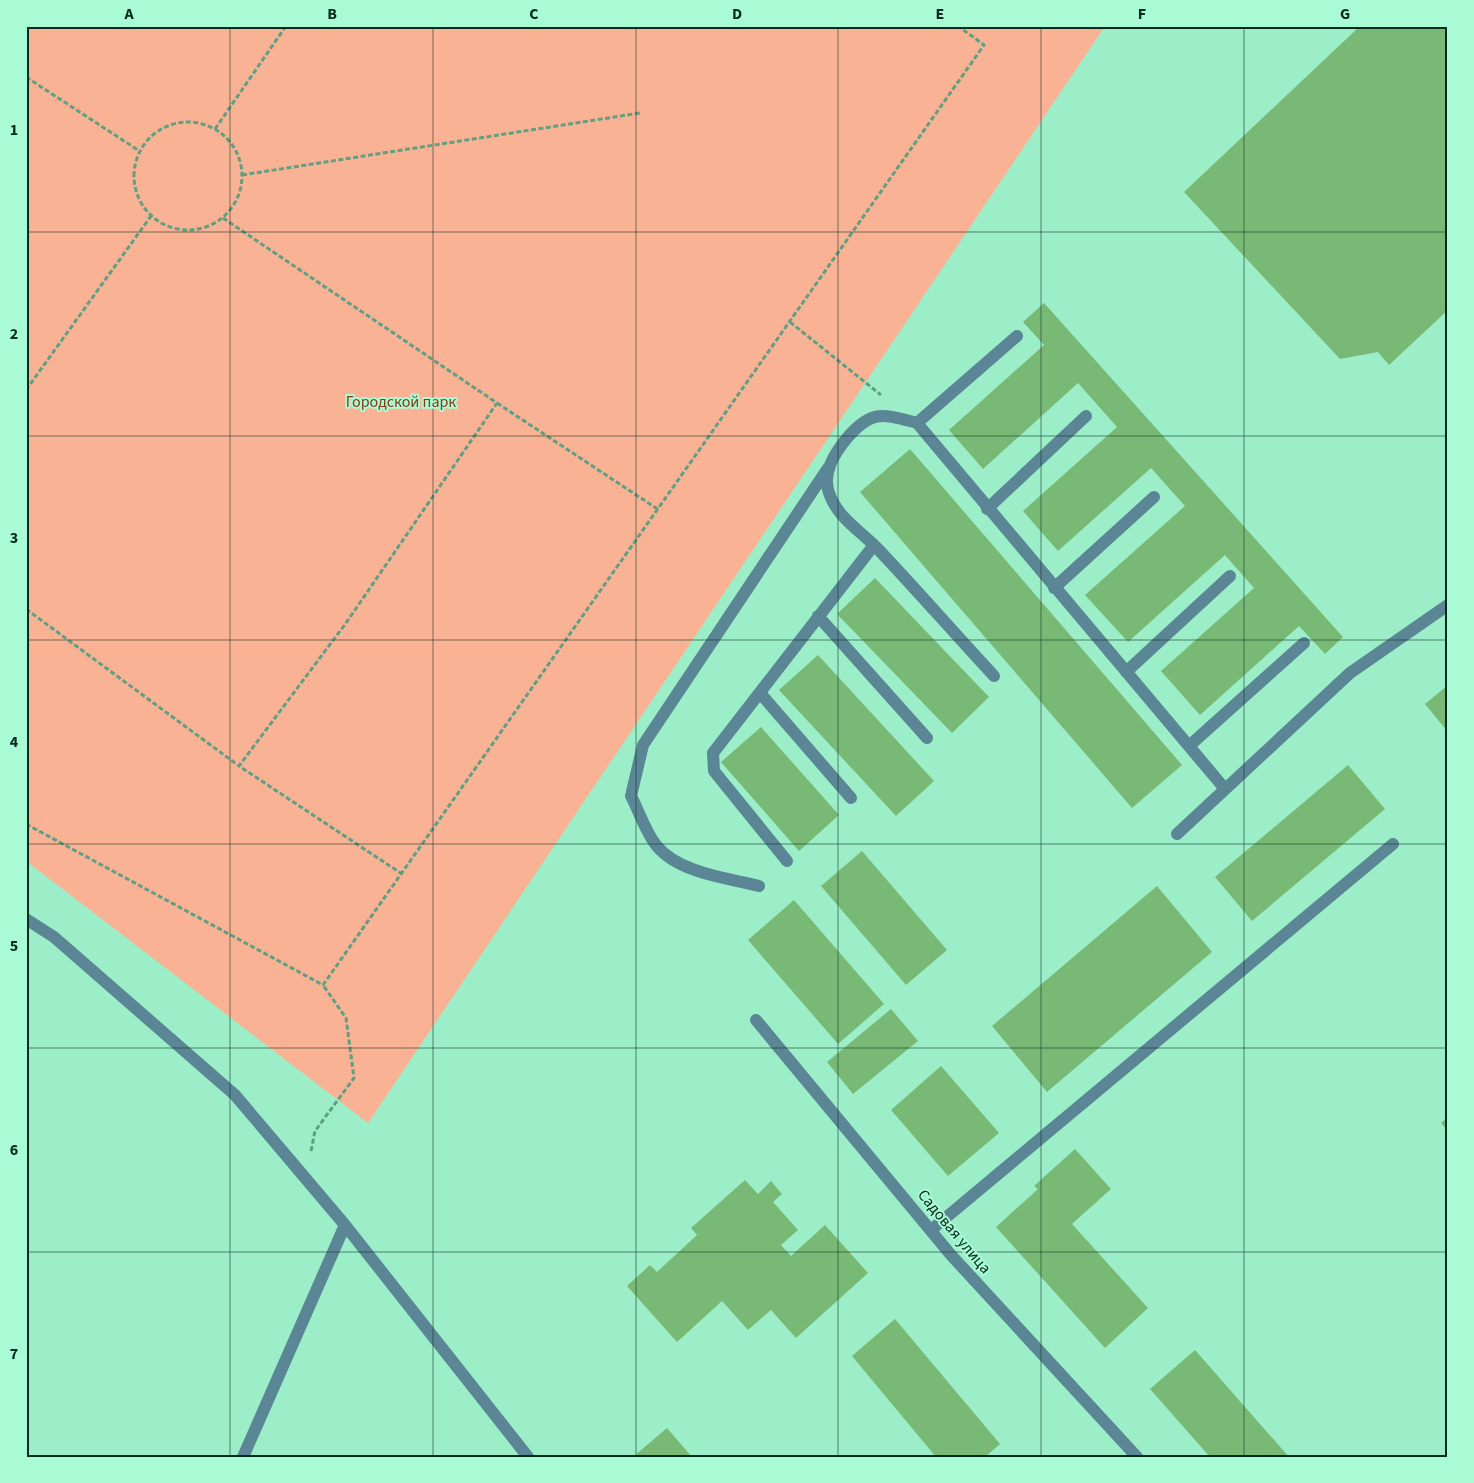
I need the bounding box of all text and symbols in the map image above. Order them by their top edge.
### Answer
text: A [123,3,134,25]
text: B [327,3,337,25]
text: C [529,3,539,25]
text: D [732,3,742,25]
text: E [936,3,944,25]
text: F [1138,3,1146,25]
text: G [1340,3,1350,25]
text: 1 [10,119,18,141]
text: 2 [10,323,18,345]
park label: Городской парк [346,391,456,413]
text: 3 [10,527,18,549]
text: 4 [10,731,19,753]
text: 5 [10,935,18,957]
text: 6 [10,1139,18,1161]
street label: Садовая улица [912,1185,996,1279]
text: 7 [10,1343,18,1365]

